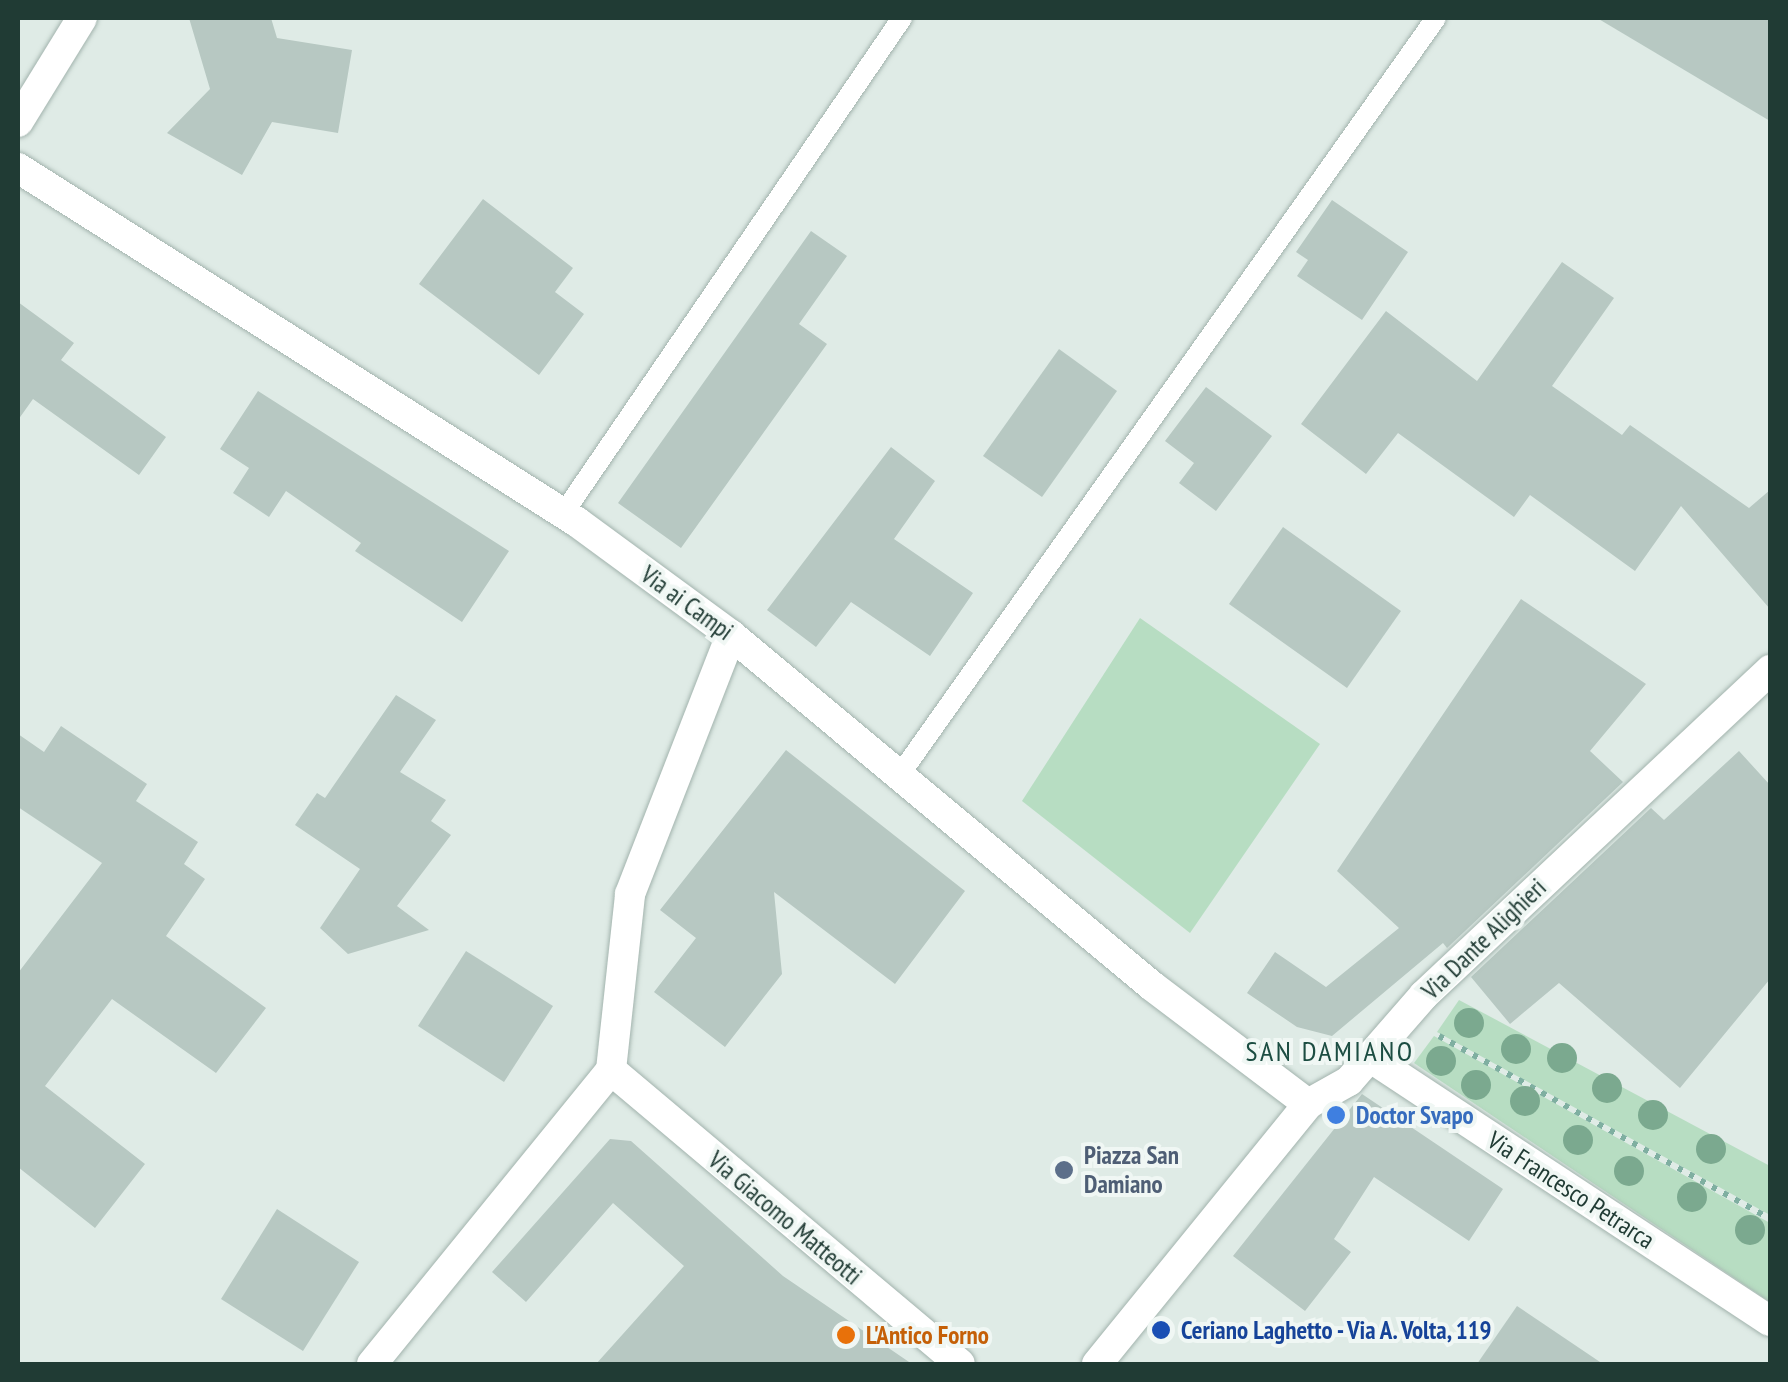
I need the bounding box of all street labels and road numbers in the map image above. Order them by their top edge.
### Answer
street label: Via ai Campi [635,559,739,647]
street label: Via Dante Alighieri [1415,872,1553,1006]
street label: Via Francesco Petrarca [1482,1125,1660,1255]
street label: Via Giacomo Matteotti [702,1145,868,1291]

